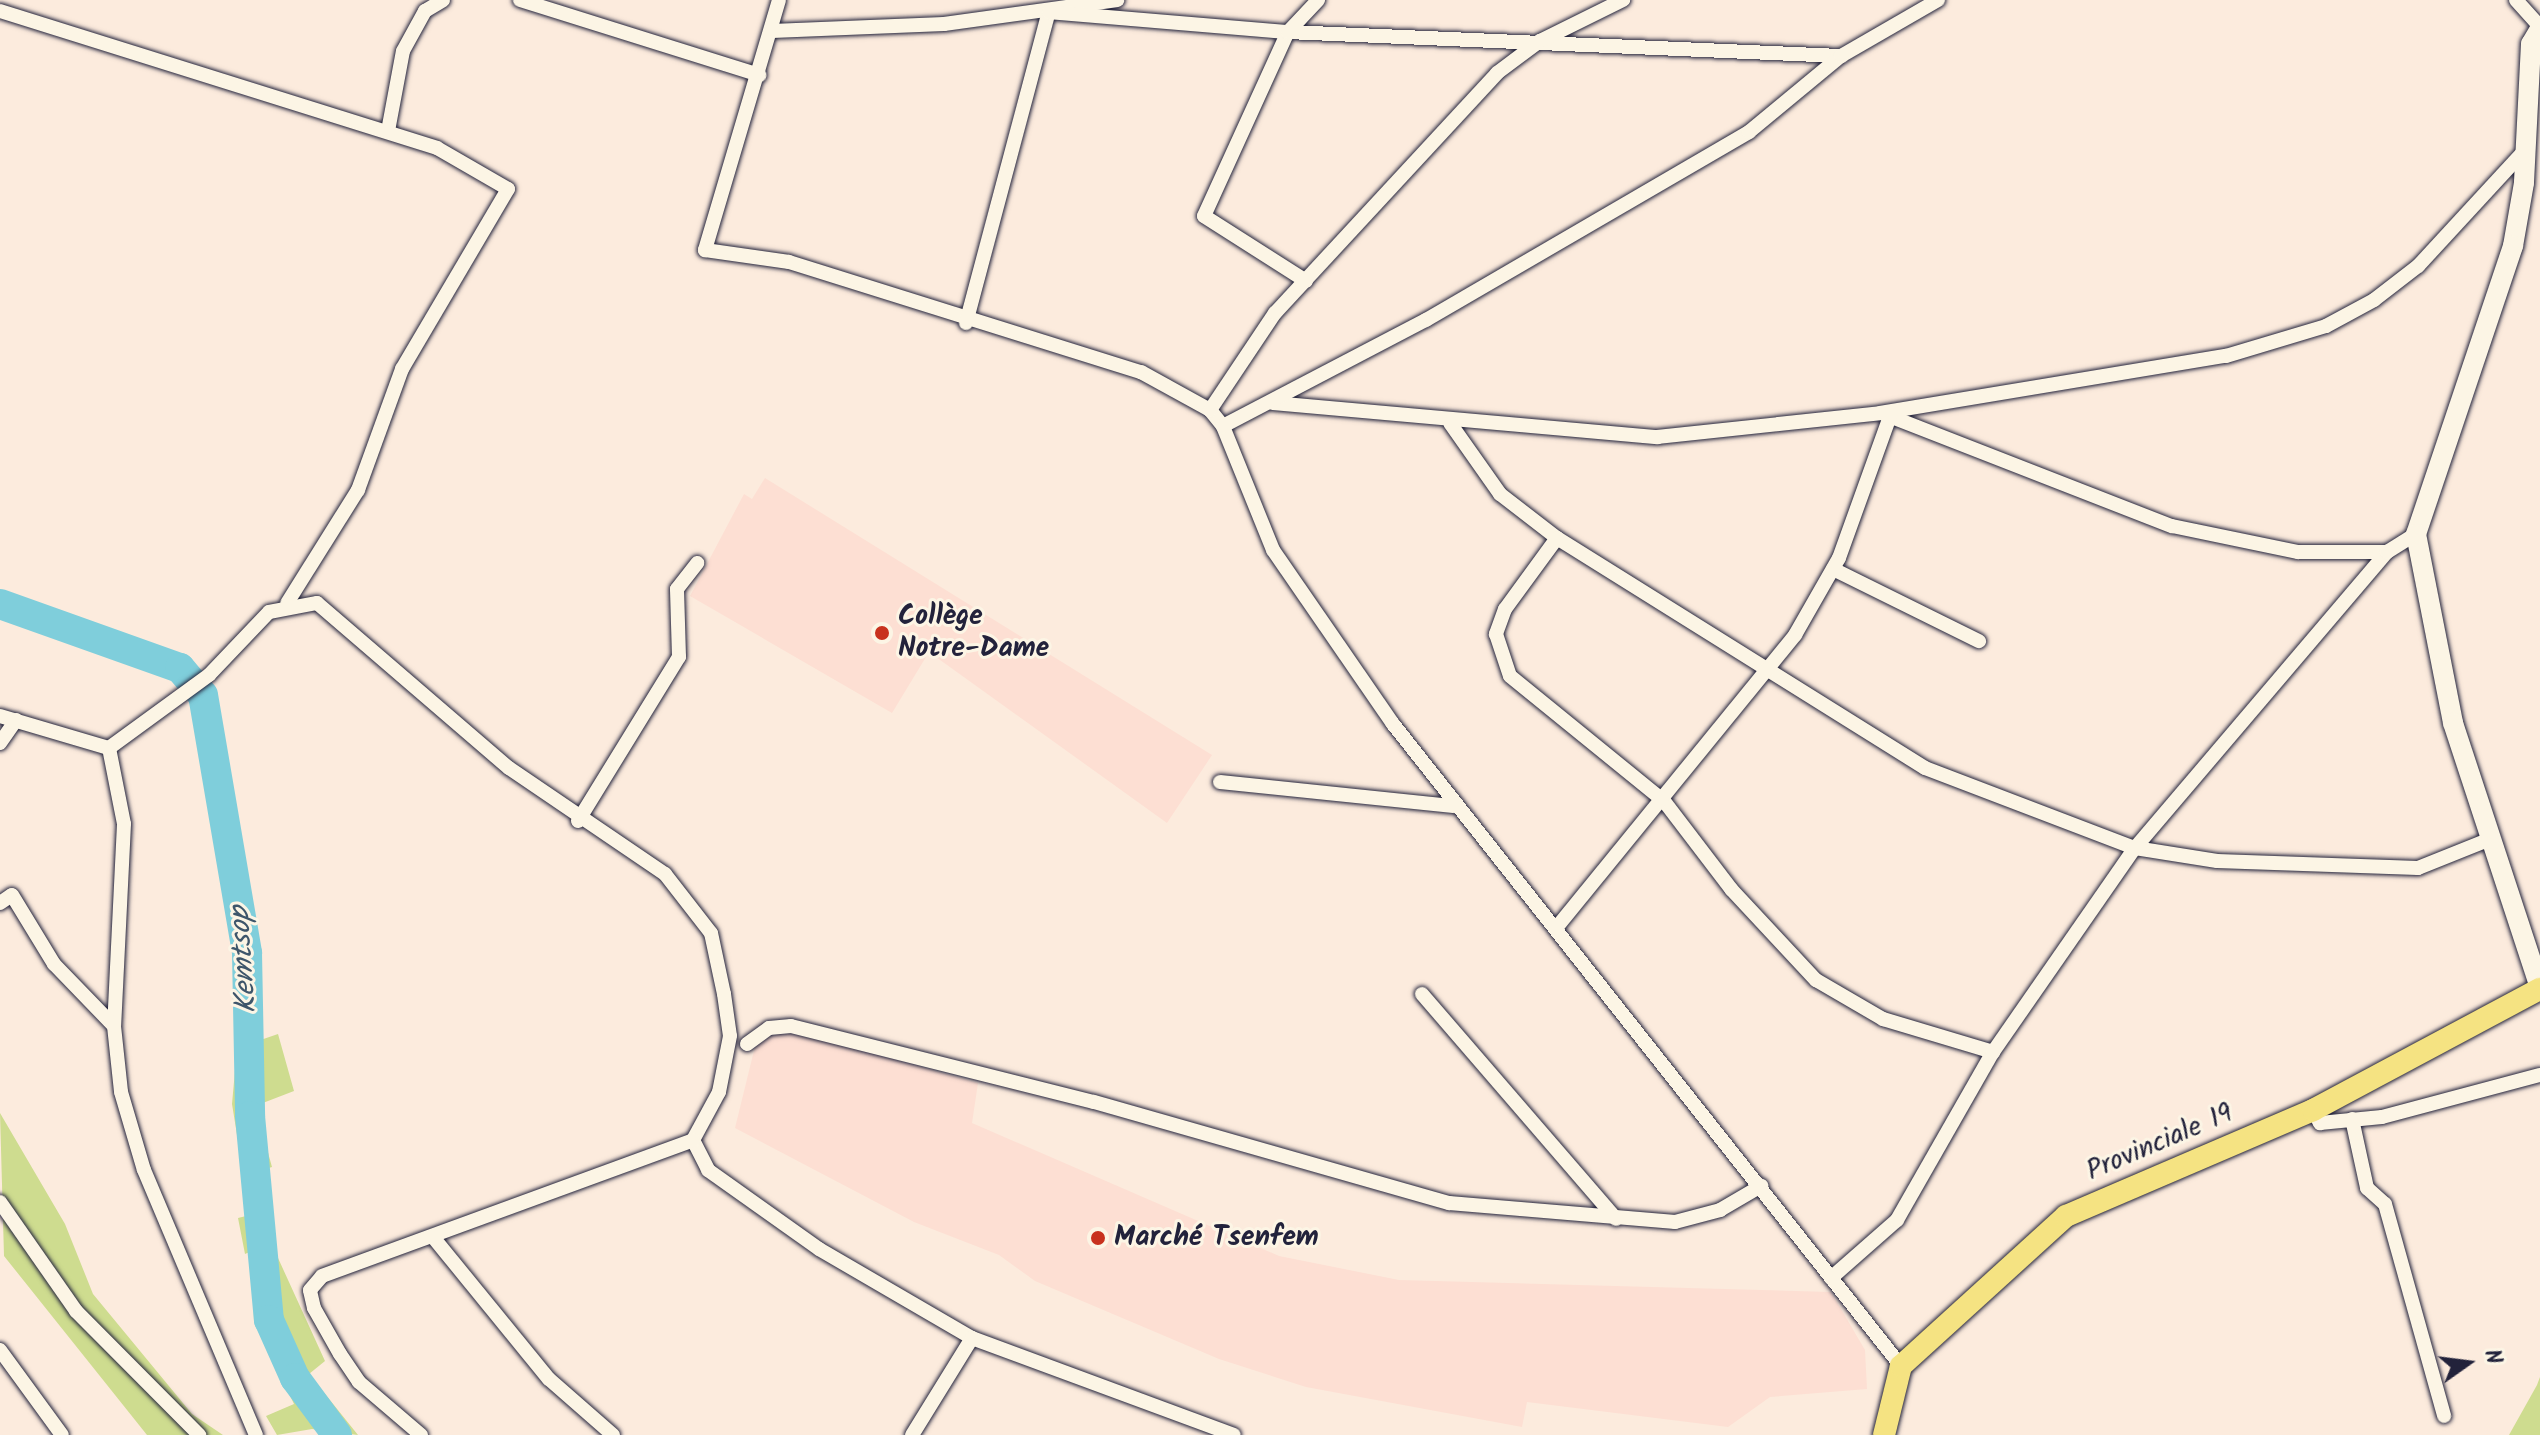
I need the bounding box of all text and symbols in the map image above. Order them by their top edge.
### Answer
place label: Collège Notre-Dame [898,600,1049,666]
marker: Collège Notre-Dame [873,624,891,642]
water label: Kemtsop [222,905,266,1015]
street label: Provinciale 19 [2082,1097,2238,1189]
place label: Marché Tsenfem [1114,1221,1319,1255]
marker: Marché Tsenfem [1089,1229,1107,1247]
north arrow [2428,1323,2508,1403]
text: N [2473,1346,2510,1368]

